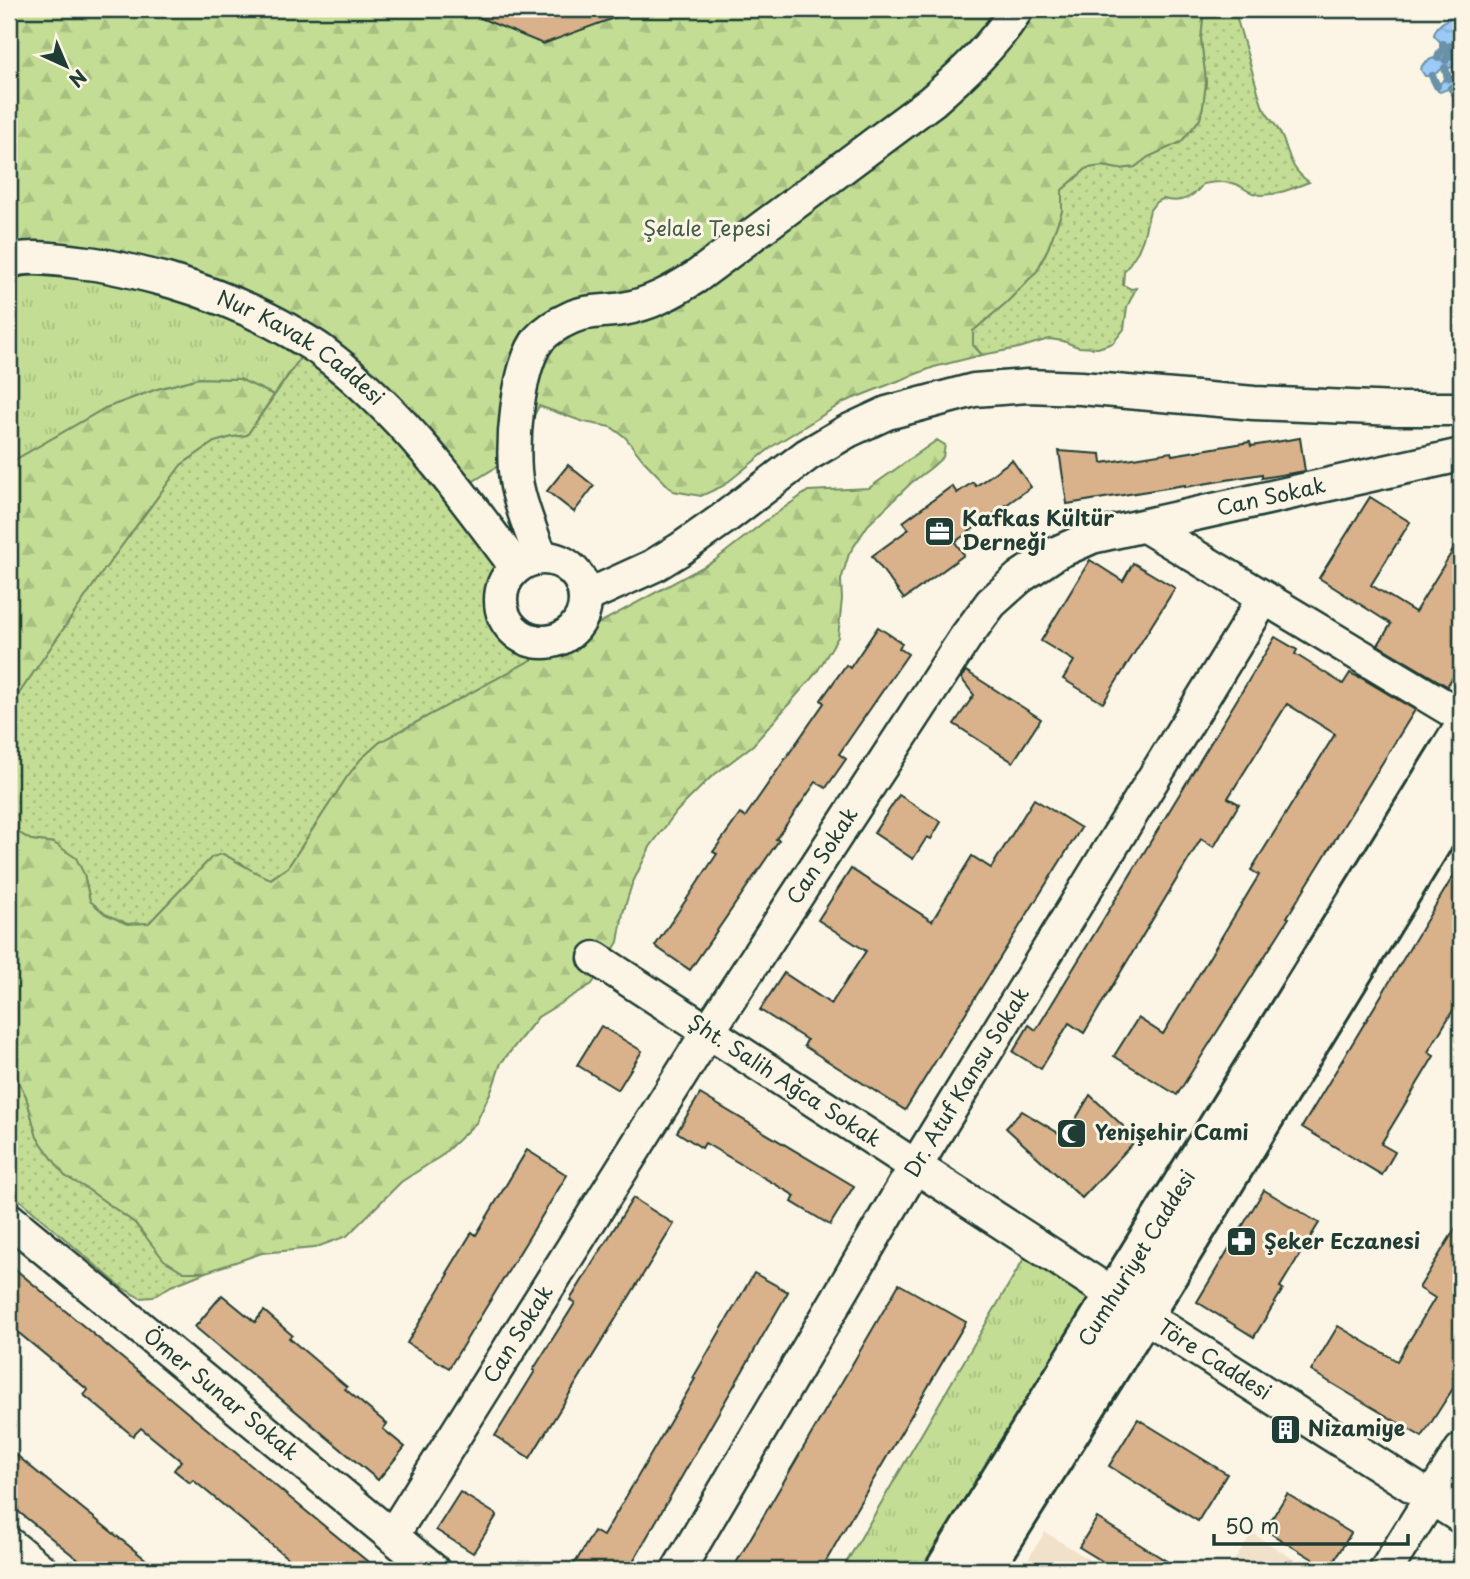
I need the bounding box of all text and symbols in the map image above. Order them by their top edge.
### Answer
north arrow [32,32,102,102]
text: N [63,64,94,94]
park label: Şelale Tepesi [643,211,771,243]
street label: Nur Kavak Caddesi [213,280,393,412]
street label: Can Sokak [1213,468,1328,523]
place label: Kafkas Kültür Derneği [962,501,1114,557]
office icon: Kafkas Kültür Derneği [922,514,956,548]
street label: Can Sokak [777,800,865,910]
street label: Dr. Atuf Kansu Sokak [895,980,1036,1182]
street label: Şht. Salih Ağca Sokak [683,1005,888,1154]
place label: Yenişehir Cami [1095,1115,1249,1147]
mosque icon: Yenişehir Cami [1055,1116,1089,1150]
street label: Cumhuriyet Caddesi [1069,1163,1202,1352]
place label: Şeker Eczanesi [1264,1224,1420,1256]
pharmacy icon: Şeker Eczanesi [1224,1225,1258,1259]
street label: Can Sokak [474,1278,560,1389]
street label: Töre Caddesi [1152,1310,1278,1407]
street label: Ömer Sunar Sokak [137,1319,307,1467]
place label: Nizamiye [1308,1411,1405,1443]
building icon: Nizamiye [1268,1412,1302,1446]
scale bar [1214,1502,1409,1546]
text: 50 m [1225,1509,1279,1541]

